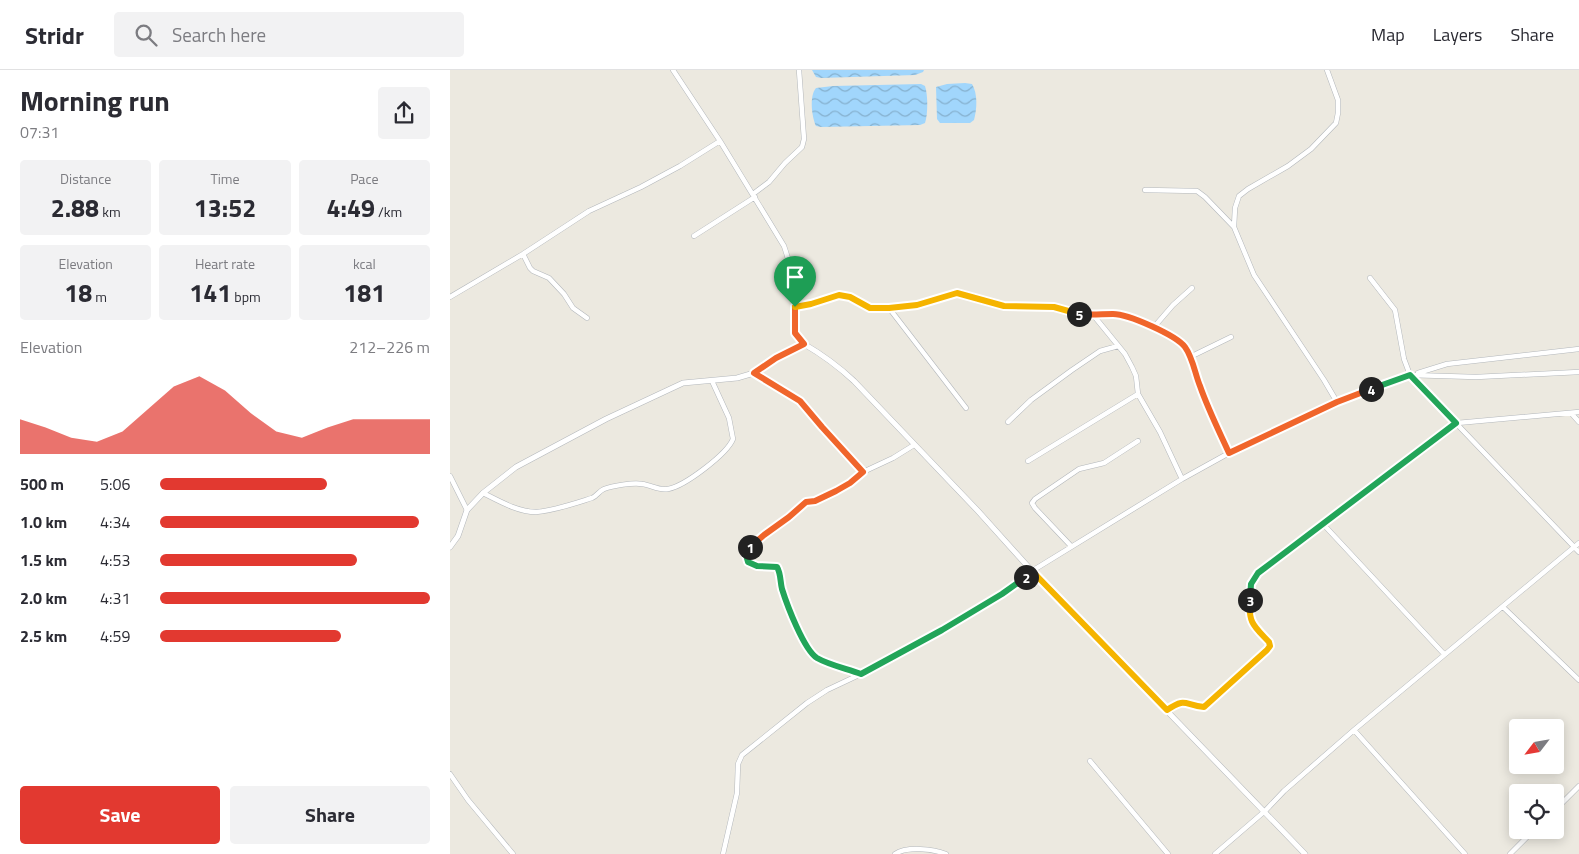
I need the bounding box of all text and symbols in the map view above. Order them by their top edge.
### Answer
search box [114,12,464,57]
text: Stridr [25,17,84,53]
text: Search here [172,20,266,49]
icon: search [132,21,160,49]
text: Map [1371,21,1405,48]
text: Layers [1433,21,1482,48]
text: Share [1510,21,1554,48]
text: Morning run [20,79,170,122]
button: share [378,87,430,139]
text: 07:31 [20,120,59,144]
text: Distance [60,168,111,189]
text: Time [210,168,240,189]
text: Pace [350,168,378,189]
text: 2.88 [51,189,99,227]
text: 13:52 [194,189,256,227]
text: 4:49 [326,189,375,227]
text: km [99,201,121,222]
text: /km [375,201,402,222]
text: Elevation [58,253,113,274]
text: Heart rate [195,253,255,274]
text: kcal [353,253,376,274]
pin [774,256,816,307]
icon: arrive [781,263,809,291]
text: 18 [64,274,92,312]
text: 141 [189,274,231,312]
text: 181 [343,274,385,312]
text: m [92,286,107,307]
text: bpm [231,286,261,307]
pin: 5 [1066,302,1092,326]
text: 5 [1076,304,1083,325]
text: Elevation [20,335,82,359]
text: 212–226 m [349,335,430,359]
pin: 4 [1358,376,1384,402]
text: 4 [1368,379,1375,400]
text: 500 m [20,472,64,496]
text: 5:06 [100,472,130,496]
text: 1.0 km [20,510,67,534]
text: 4:34 [100,510,130,534]
pin: 1 [738,534,762,560]
text: 1 [747,537,754,558]
text: 1.5 km [20,548,67,572]
text: 4:53 [100,548,130,572]
pin: 2 [1014,564,1038,590]
text: 2 [1023,567,1030,588]
text: 2.0 km [20,586,67,610]
text: 4:31 [100,586,130,610]
pin: 3 [1238,588,1262,612]
text: 3 [1247,590,1254,611]
text: 2.5 km [20,624,67,648]
text: 4:59 [100,624,130,648]
north arrow [1509,719,1564,774]
map controls [1509,719,1564,839]
button: locate [1509,784,1564,839]
button: Save [20,786,220,844]
button: Share [230,786,430,844]

